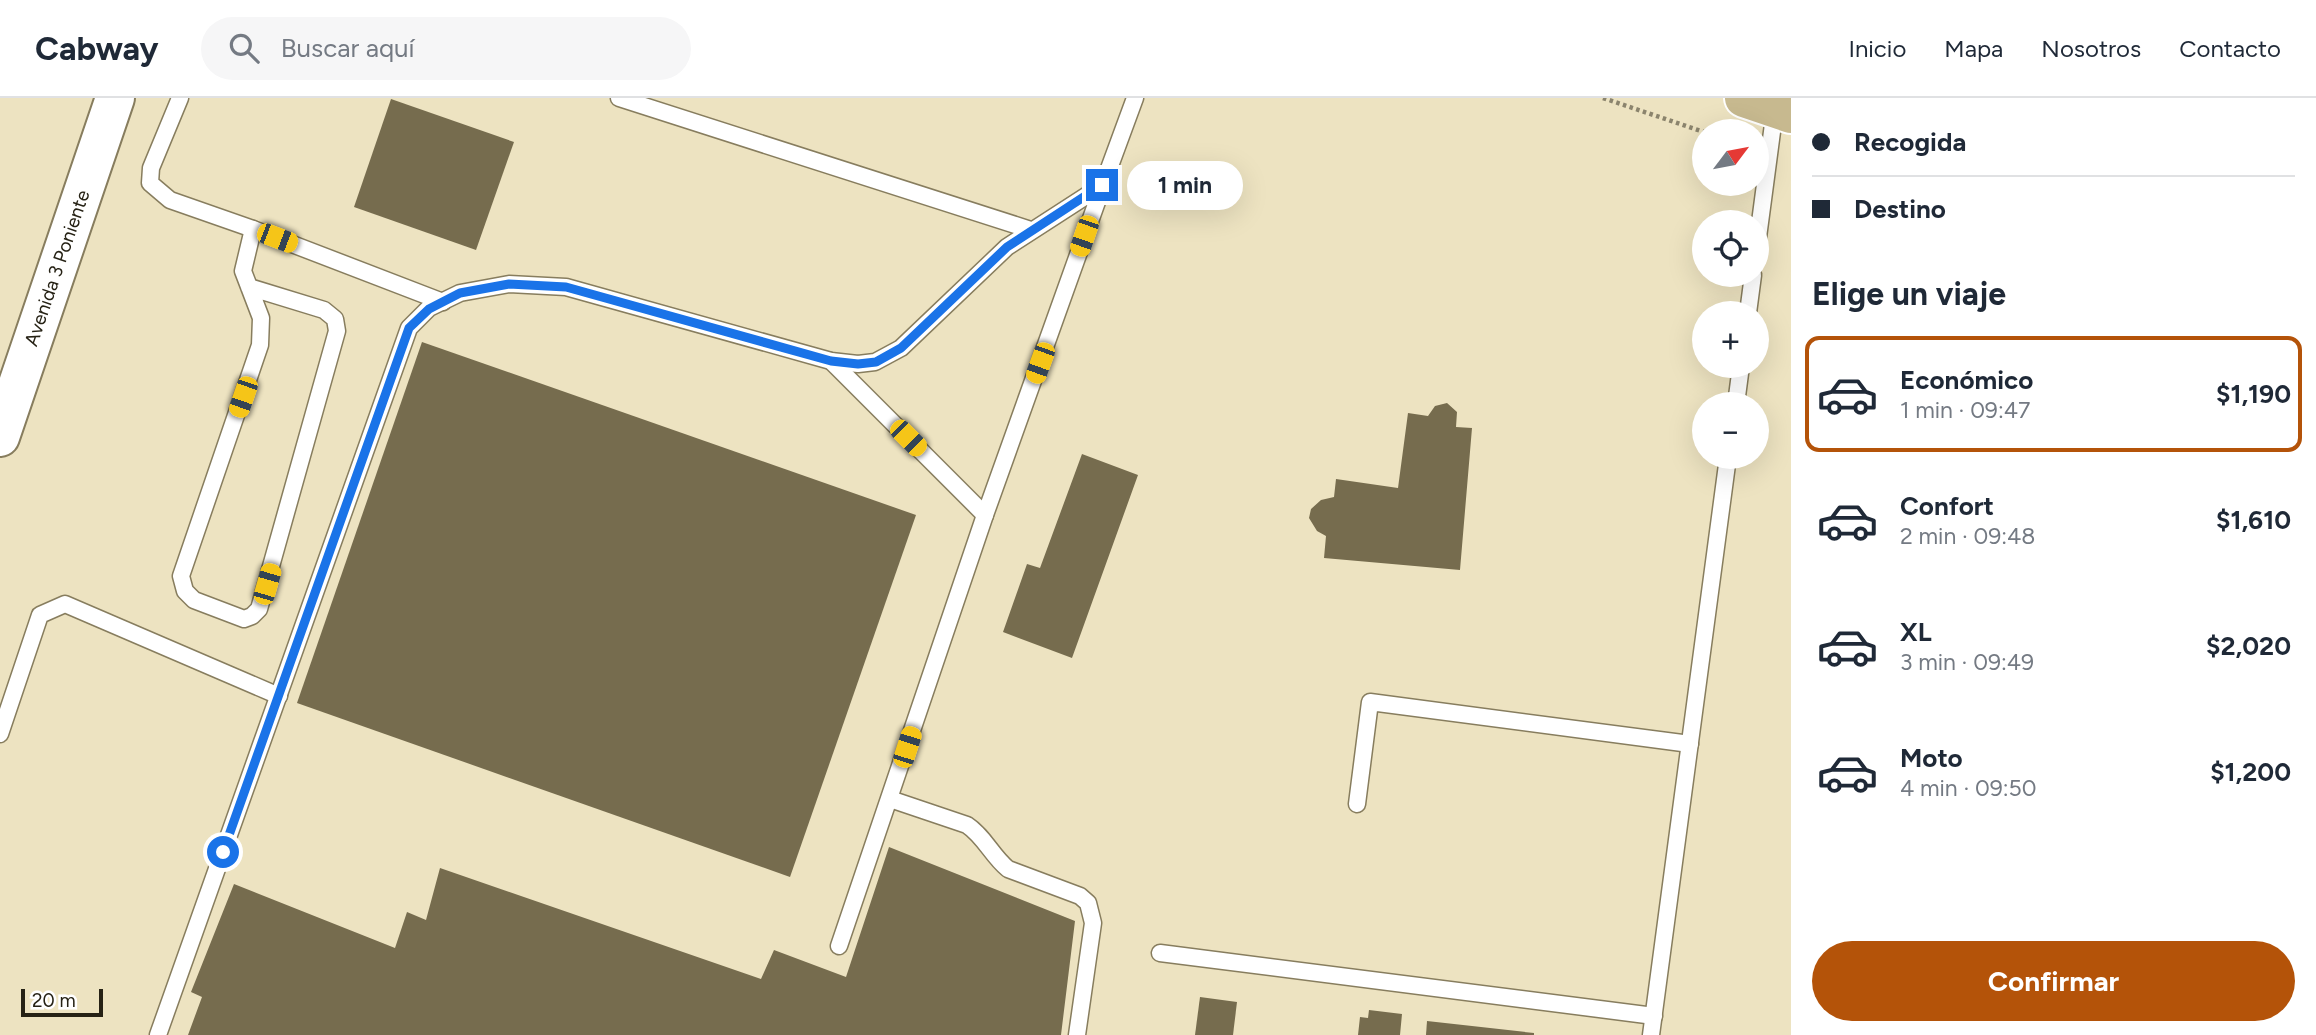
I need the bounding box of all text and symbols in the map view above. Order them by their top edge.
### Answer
search box [201,17,691,80]
text: Cabway [35,29,159,68]
icon: search [225,29,263,67]
text: Buscar aquí [281,32,415,64]
text: Inicio [1848,34,1906,63]
text: Mapa [1944,34,2003,63]
text: Nosotros [2041,34,2141,63]
text: Contacto [2179,34,2281,63]
north arrow [1692,119,1769,196]
map controls [1692,119,1769,469]
text: Recogida [1854,126,1966,158]
callout: 1 min [1126,160,1242,210]
route end [1086,169,1118,201]
text: 1 min [1158,171,1212,199]
street label: Avenida 3 Poniente [20,187,94,349]
text: Destino [1854,193,1946,225]
button: locate [1692,210,1769,287]
car [1068,213,1101,259]
car [254,221,301,255]
text: Elige un viaje [1812,275,2006,313]
button: + [1692,301,1769,378]
car [1023,340,1058,386]
icon: car [1816,363,1879,426]
text: Económico [1900,364,2033,396]
car [227,374,260,420]
text: $1,190 [2216,378,2291,410]
button: − [1692,392,1769,469]
text: 1 min · 09:47 [1900,396,2030,424]
car [886,416,931,460]
icon: car [1816,489,1879,552]
text: Confort [1900,490,1994,522]
text: $1,610 [2216,504,2291,536]
text: 2 min · 09:48 [1900,522,2035,550]
car [252,561,283,607]
icon: car [1816,615,1879,678]
text: XL [1900,616,1932,648]
text: $2,020 [2206,630,2291,662]
text: 3 min · 09:49 [1900,648,2034,676]
car [891,724,924,770]
icon: car [1816,741,1879,804]
text: Moto [1900,742,1963,774]
text: $1,200 [2210,756,2291,788]
text: 4 min · 09:50 [1900,774,2036,802]
route start [207,836,239,868]
button: Confirmar [1812,941,2295,1021]
scale bar [21,986,103,1018]
text: 20 m [32,989,76,1012]

